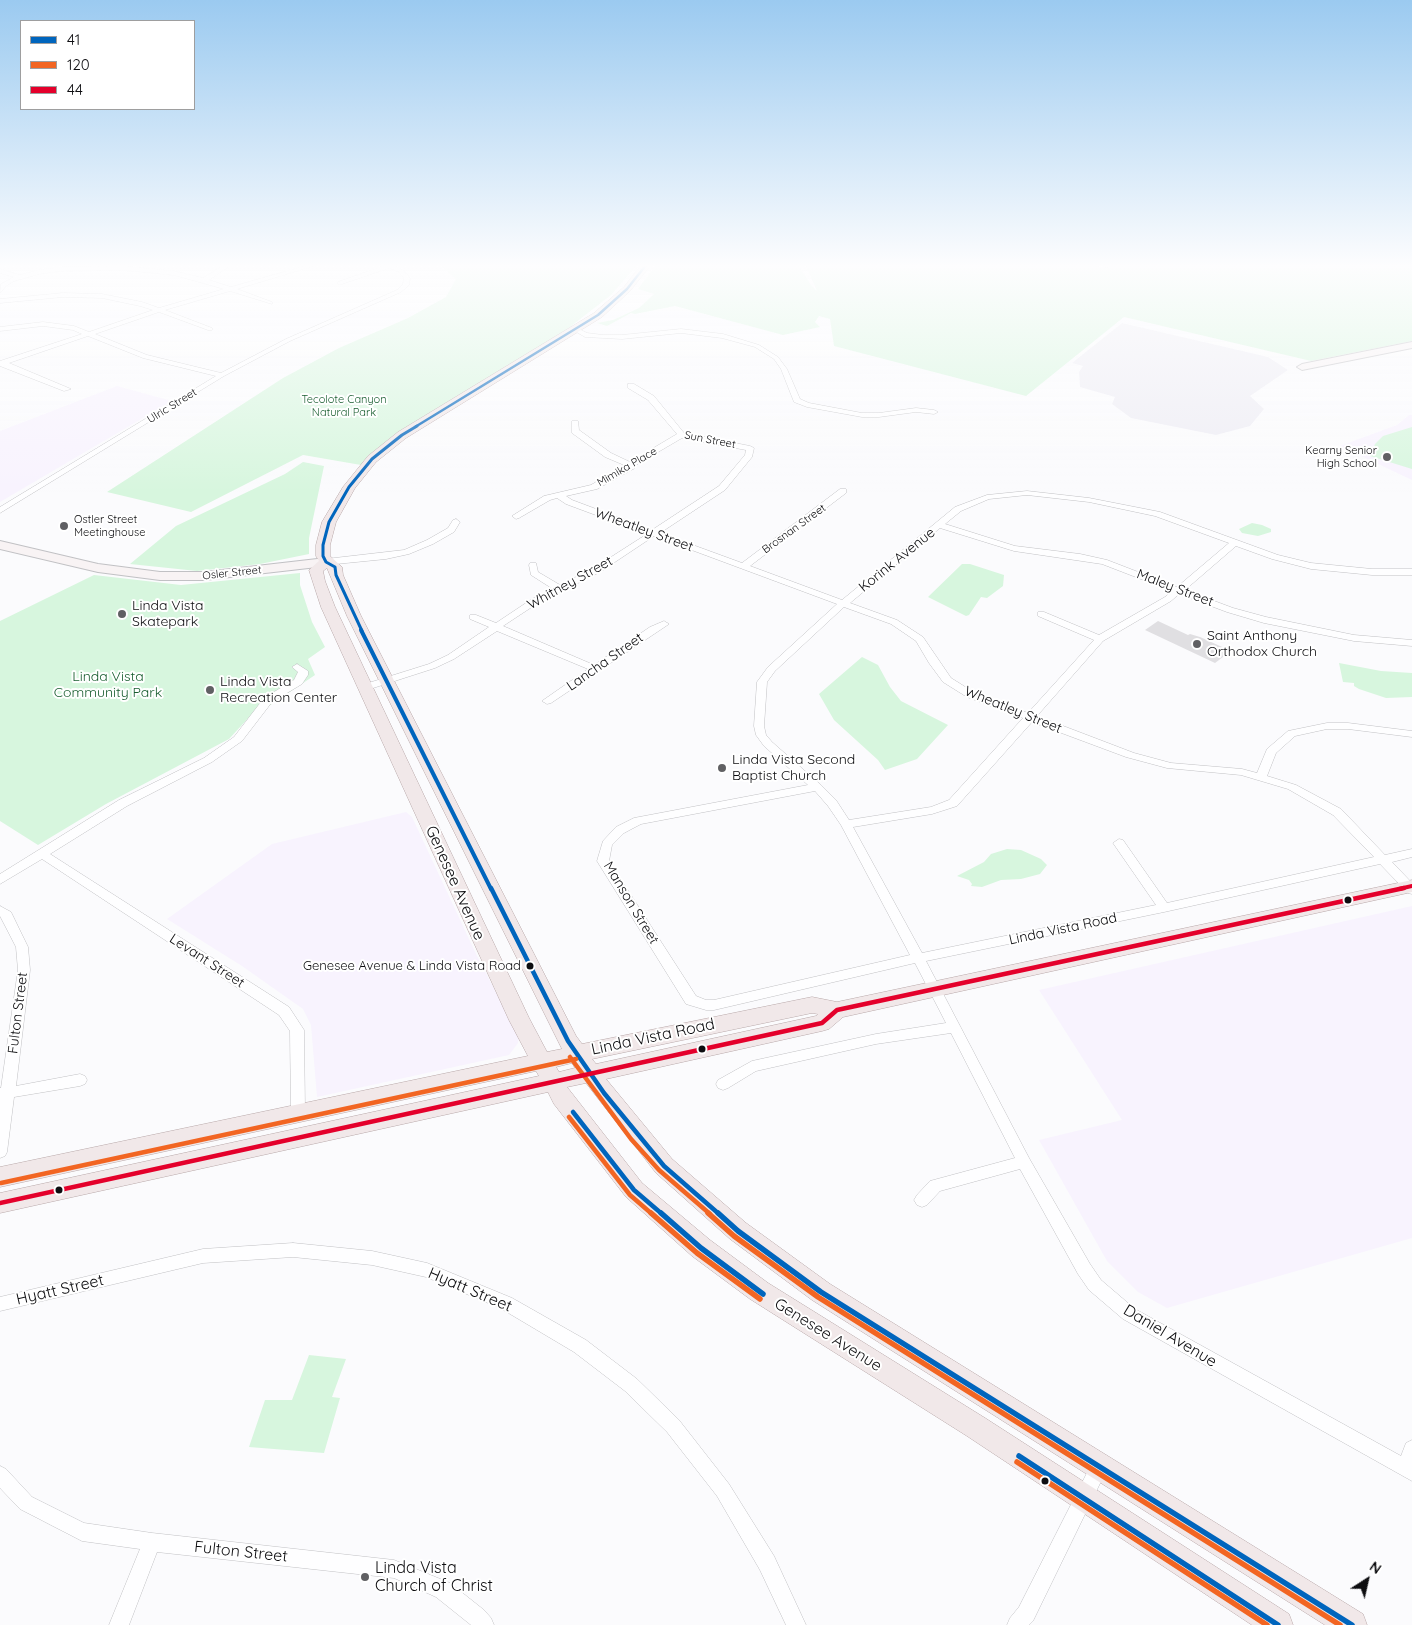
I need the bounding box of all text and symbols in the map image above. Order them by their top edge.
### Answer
legend [20,20,195,110]
text: 41 [67,30,80,49]
text: 120 [67,55,90,74]
text: 44 [67,80,83,99]
street label: Ulric Street [145,386,199,426]
park label: Tecolote Canyon Natural Park [301,393,387,419]
street label: Sun Street [683,429,737,451]
place label: Kearny Senior High School [1305,444,1377,470]
street label: Mimika Place [595,445,659,489]
marker: Kearny Senior High School [1381,451,1393,463]
street label: Brosnan Street [760,501,828,557]
street label: Wheatley Street [592,504,696,556]
place label: Ostler Street Meetinghouse [74,513,145,539]
marker: Ostler Street Meetinghouse [58,520,70,532]
street label: Korink Avenue [855,524,939,596]
street label: Whitney Street [524,553,616,613]
street label: Osler Street [202,563,262,583]
street label: Maley Street [1134,566,1216,610]
place label: Linda Vista Skatepark [132,598,203,630]
marker: Linda Vista Skatepark [116,608,128,620]
place label: Saint Anthony Orthodox Church [1207,628,1317,660]
street label: Lancha Street [563,629,647,695]
marker: Saint Anthony Orthodox Church [1191,638,1203,650]
park label: Linda Vista Community Park [54,669,162,702]
place label: Linda Vista Recreation Center [220,674,337,706]
street label: Wheatley Street [962,683,1064,737]
marker: Linda Vista Recreation Center [204,684,216,696]
place label: Linda Vista Second Baptist Church [732,752,855,784]
marker: Linda Vista Second Baptist Church [716,762,728,774]
street label: Genesee Avenue [421,823,489,943]
street label: Manson Street [600,859,662,947]
unlabelled marker [1343,895,1353,905]
street label: Linda Vista Road [1007,909,1119,949]
street label: Levant Street [166,931,248,991]
place label: Genesee Avenue & Linda Vista Road [303,958,521,974]
marker: Genesee Avenue & Linda Vista Road [525,961,535,971]
street label: Fulton Street [5,971,31,1055]
street label: Linda Vista Road [590,1015,716,1059]
unlabelled marker [697,1044,707,1054]
unlabelled marker [54,1185,64,1195]
street label: Hyatt Street [425,1264,515,1316]
street label: Hyatt Street [14,1271,106,1309]
street label: Genesee Avenue [771,1294,885,1376]
street label: Daniel Avenue [1120,1301,1220,1371]
unlabelled marker [1040,1476,1050,1486]
street label: Fulton Street [193,1538,289,1566]
north arrow [1342,1555,1392,1605]
text: N [1366,1557,1385,1578]
place label: Linda Vista Church of Christ [375,1558,493,1596]
marker: Linda Vista Church of Christ [359,1571,371,1583]

